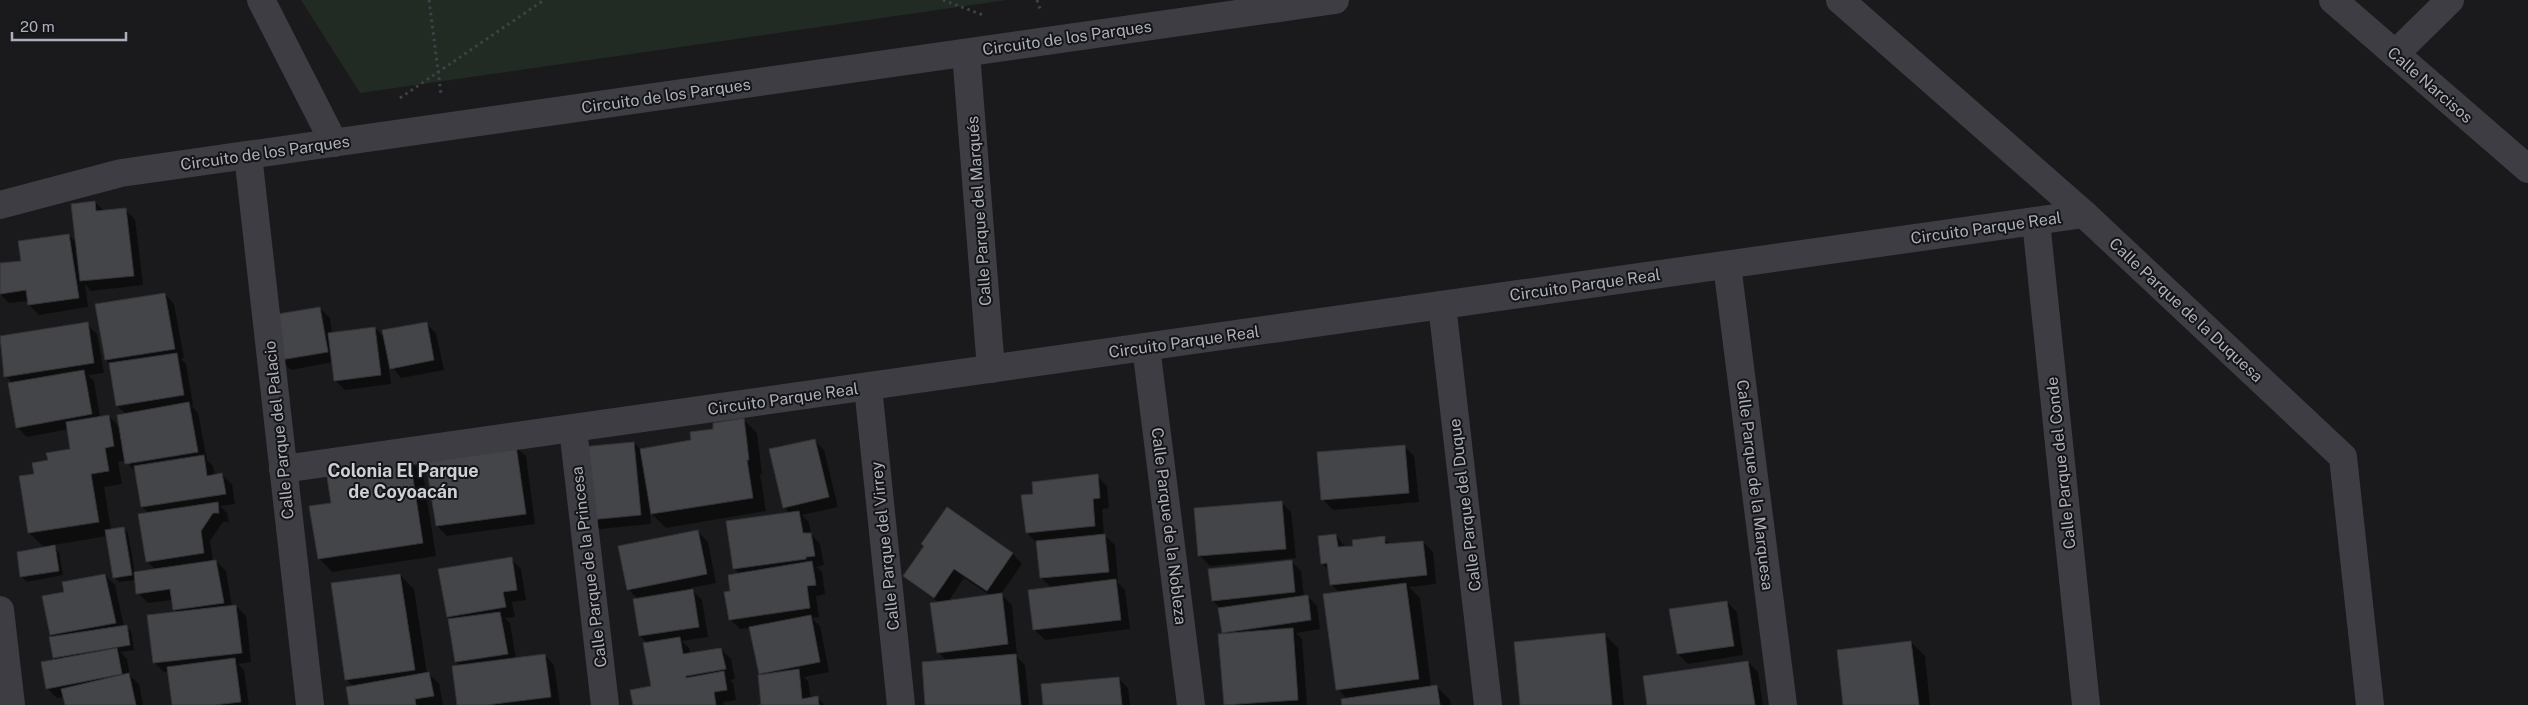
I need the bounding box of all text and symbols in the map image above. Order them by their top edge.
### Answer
scale bar [12,10,126,42]
street label: Circuito de los Parques [981,17,1153,59]
text: 20 m [20,18,55,35]
street label: Calle Narcisos [2384,43,2476,127]
street label: Circuito de los Parques [580,75,752,117]
street label: Calle Parque del Marqués [963,115,995,307]
street label: Circuito de los Parques [179,132,351,174]
street label: Circuito Parque Real [1909,208,2063,248]
street label: Calle Parque de la Duquesa [2105,234,2267,386]
street label: Circuito Parque Real [1508,265,1662,305]
street label: Circuito Parque Real [1107,322,1261,362]
street label: Calle Parque del Palacio [260,340,298,520]
street label: Calle Parque del Conde [2042,376,2080,550]
street label: Circuito Parque Real [706,379,860,419]
street label: Calle Parque de la Marquesa [1733,379,1777,591]
street label: Calle Parque del Duque [1445,418,1485,592]
street label: Calle Parque de la Nobleza [1147,426,1191,626]
district label: Colonia El Parque de Coyoacán [327,460,479,502]
street label: Calle Parque del Virrey [867,460,903,631]
street label: Calle Parque de la Princesa [567,465,611,669]

